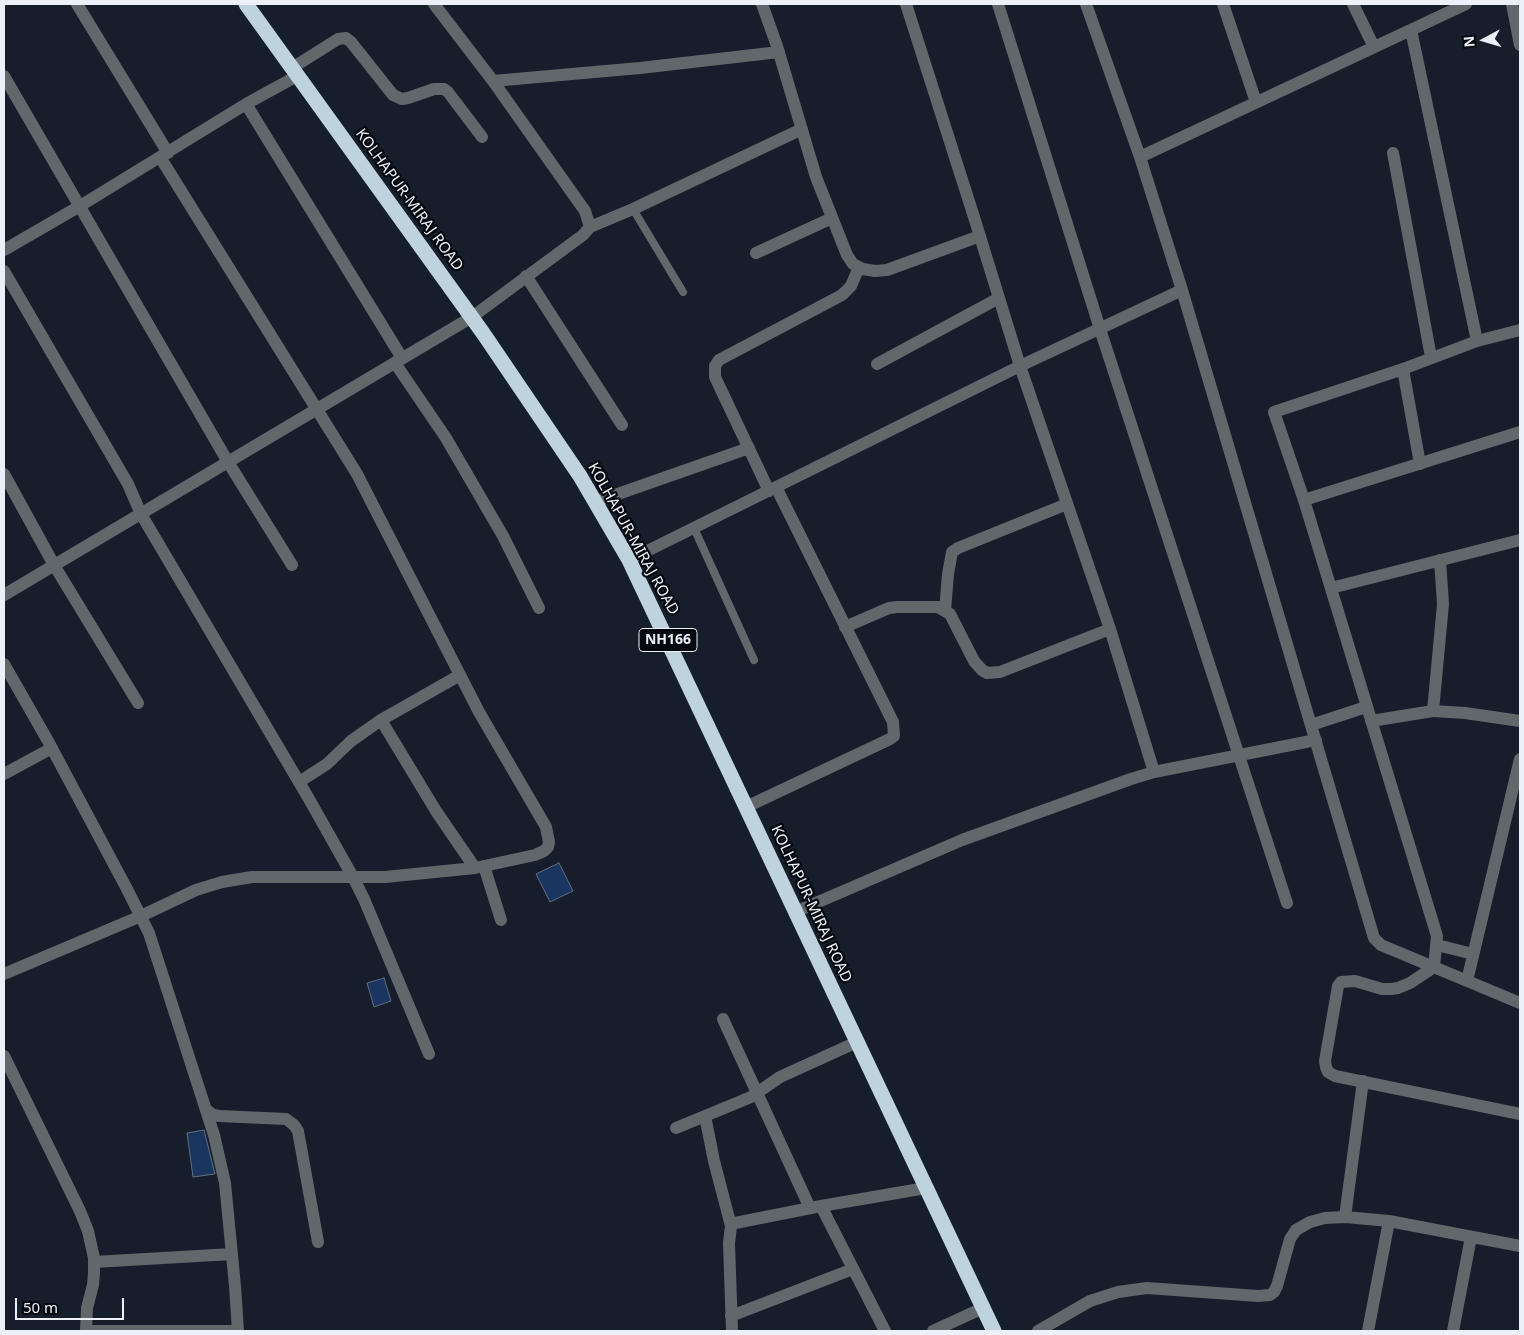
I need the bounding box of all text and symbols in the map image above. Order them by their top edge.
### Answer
north arrow [1459,15,1509,65]
text: N [1459,35,1479,48]
street label: KOLHAPUR-MIRAJ ROAD [351,126,467,274]
street label: KOLHAPUR-MIRAJ ROAD [584,460,682,618]
road number: NH166 [639,628,697,652]
street label: KOLHAPUR-MIRAJ ROAD [767,823,855,985]
scale bar [18,1288,126,1320]
text: 50 m [23,1297,58,1317]

